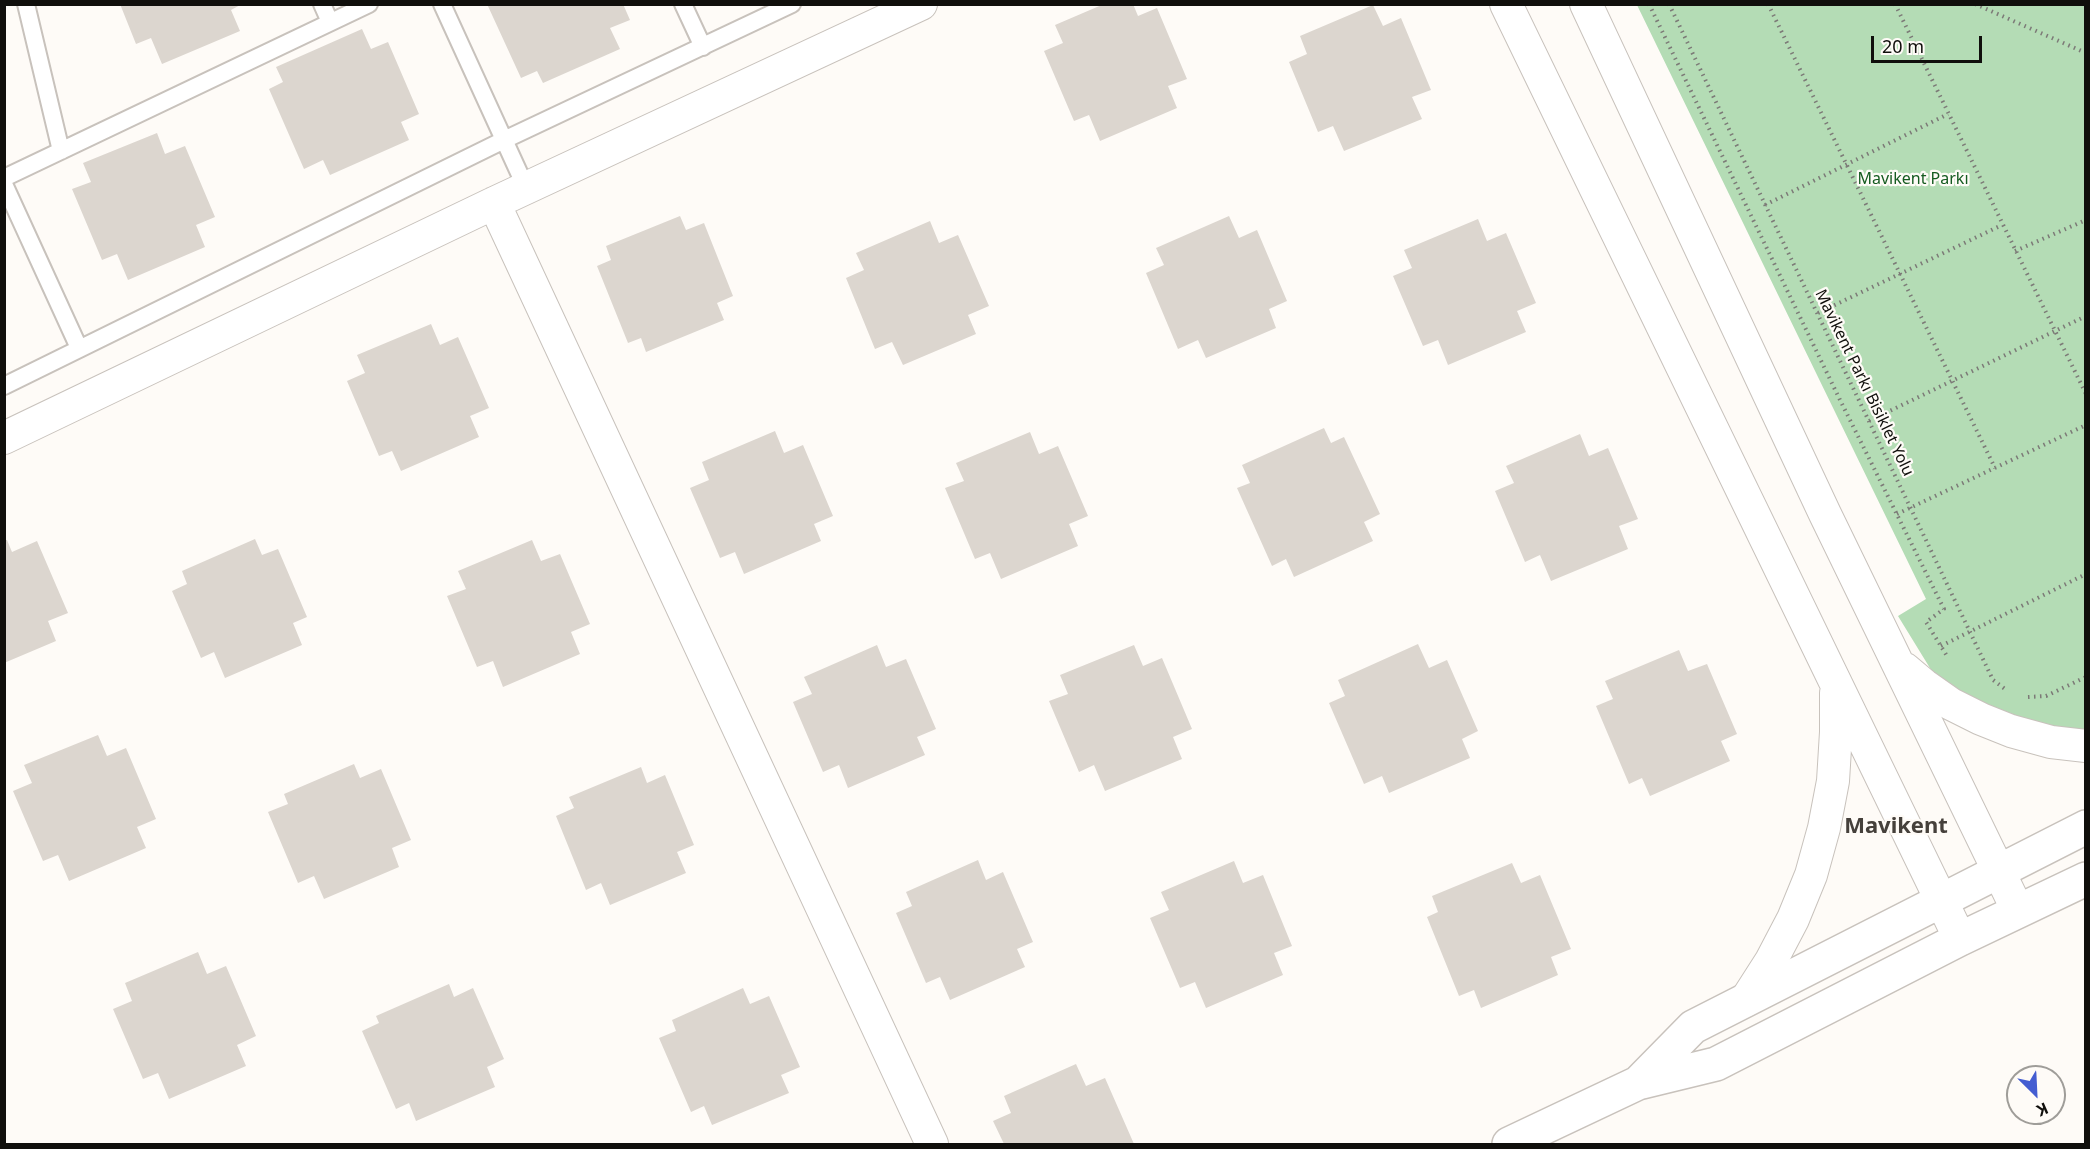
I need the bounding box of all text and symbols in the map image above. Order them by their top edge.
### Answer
scale bar [1874,24,1985,62]
text: 20 m [1882,34,1924,58]
park label: Mavikent Parkı [1857,169,1969,189]
street label: Mavikent Parkı Bisiklet Yolu [1810,287,1918,479]
district label: Mavikent [1844,814,1948,840]
north arrow [2006,1065,2066,1125]
text: K [2033,1097,2052,1122]

